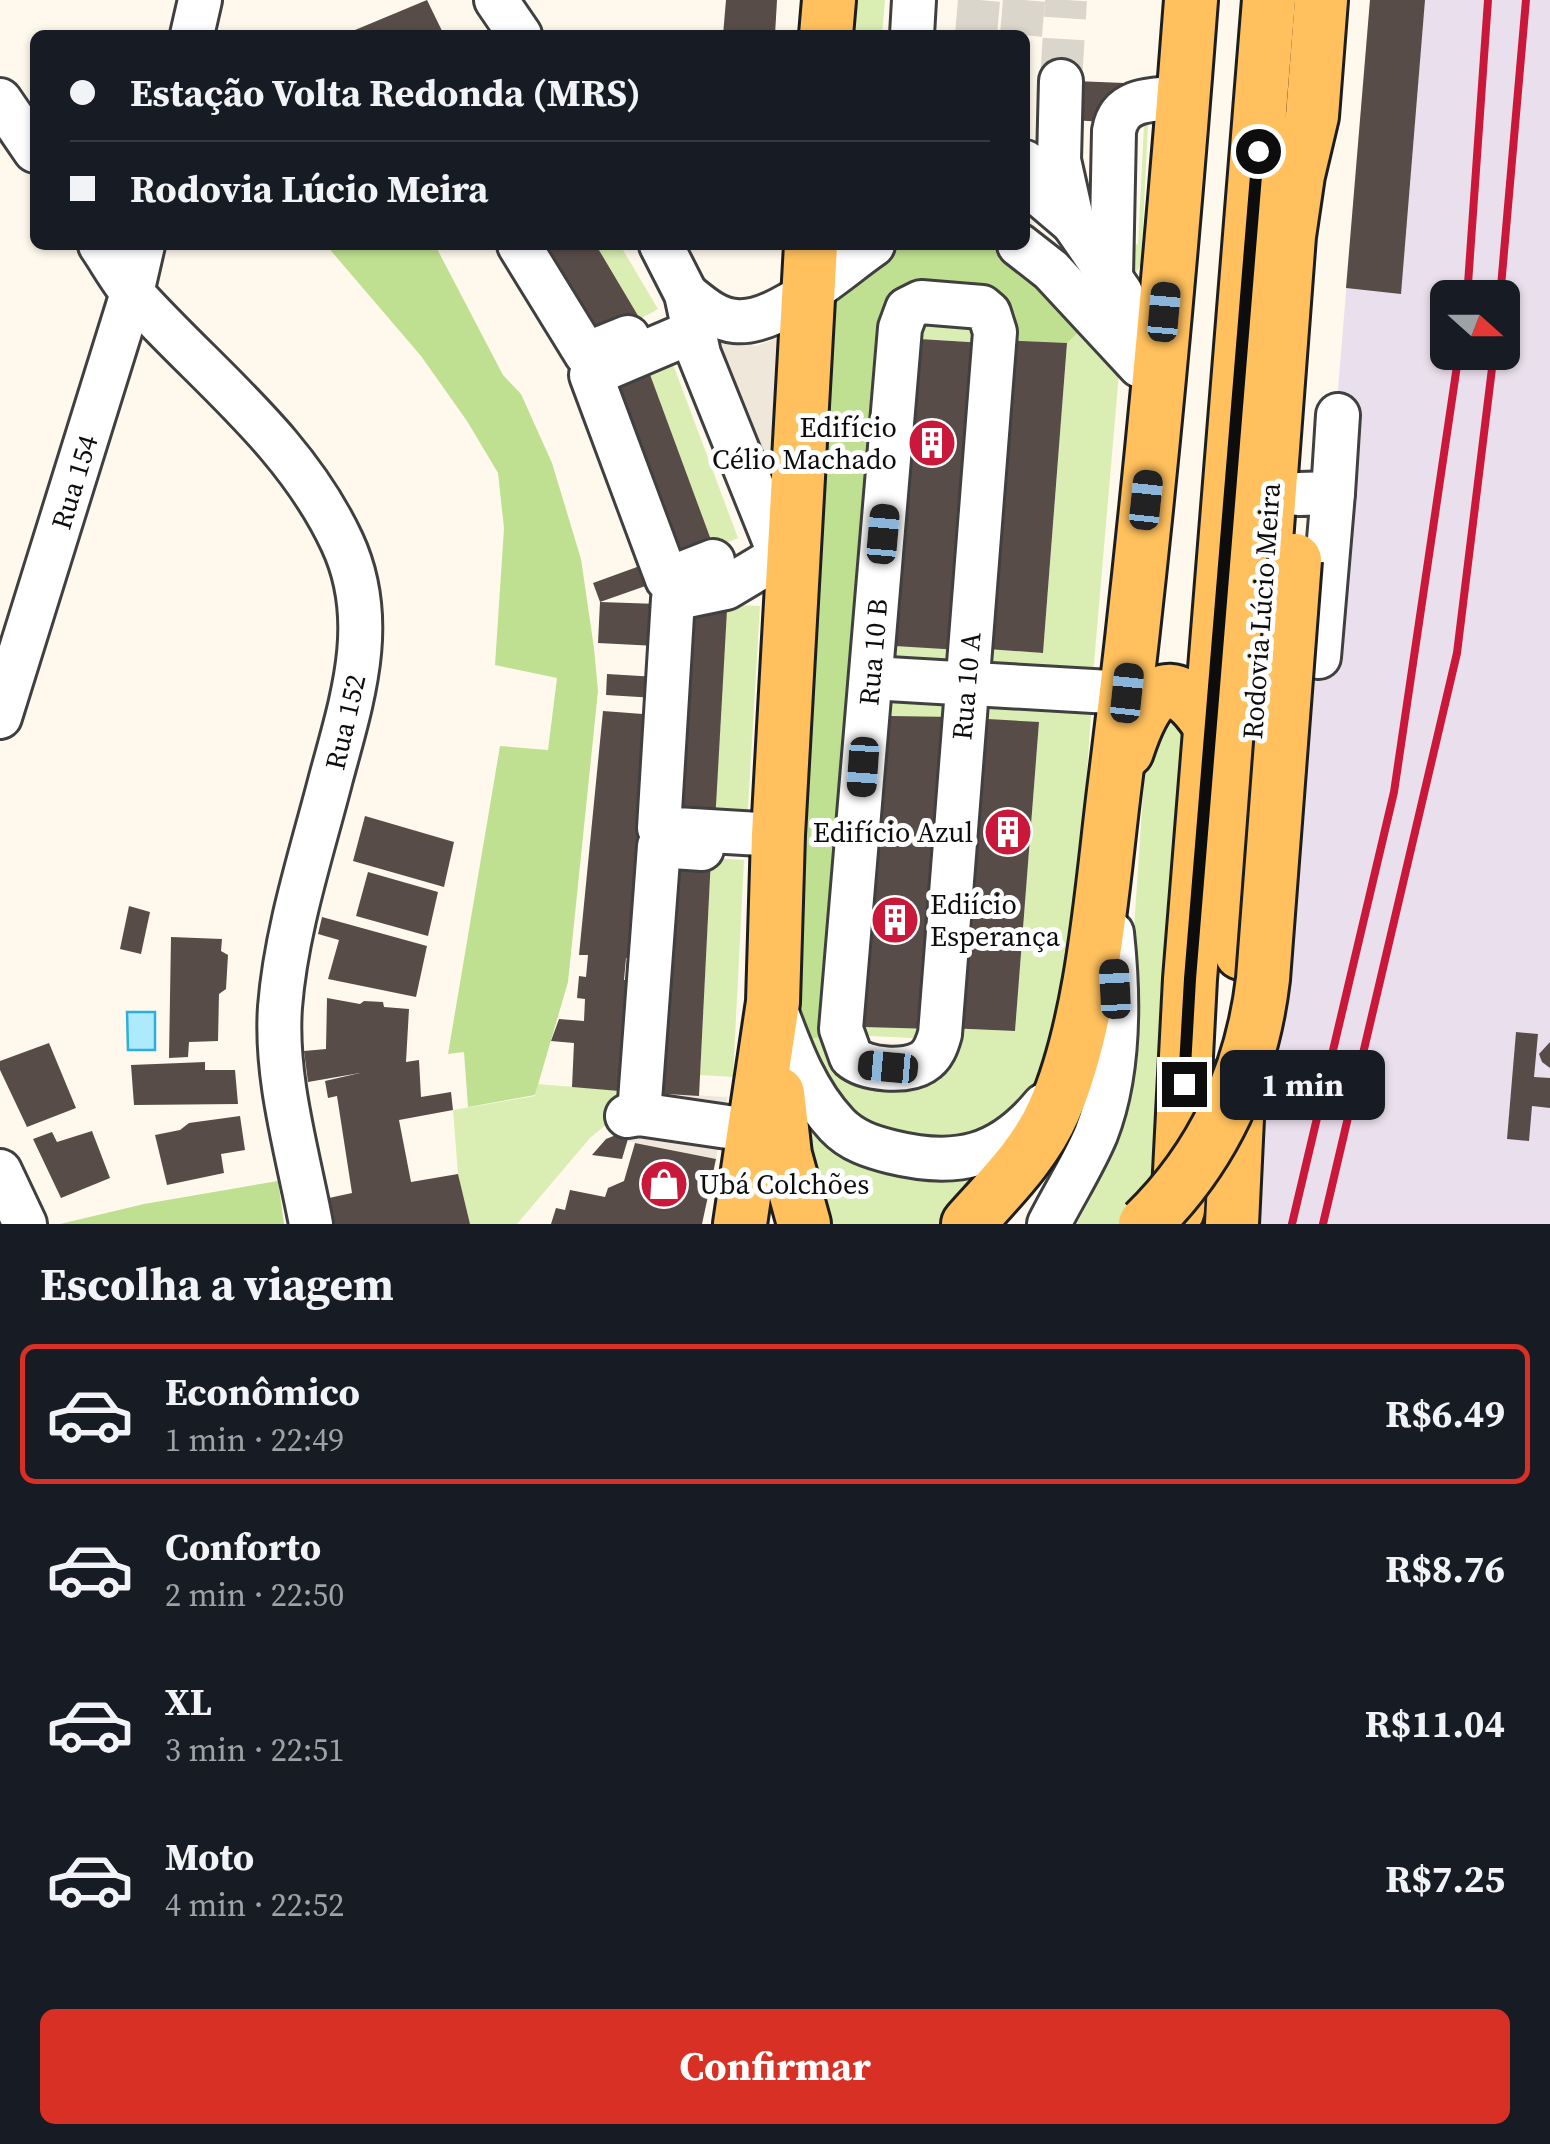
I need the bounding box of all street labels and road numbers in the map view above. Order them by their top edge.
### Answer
street label: Rua 154 [42,430,106,534]
street label: Rodovia Lúcio Meira [1233,481,1289,740]
street label: Rua 10 B [849,597,897,707]
street label: Rua 10 A [942,630,990,742]
street label: Rua 152 [316,670,374,774]

